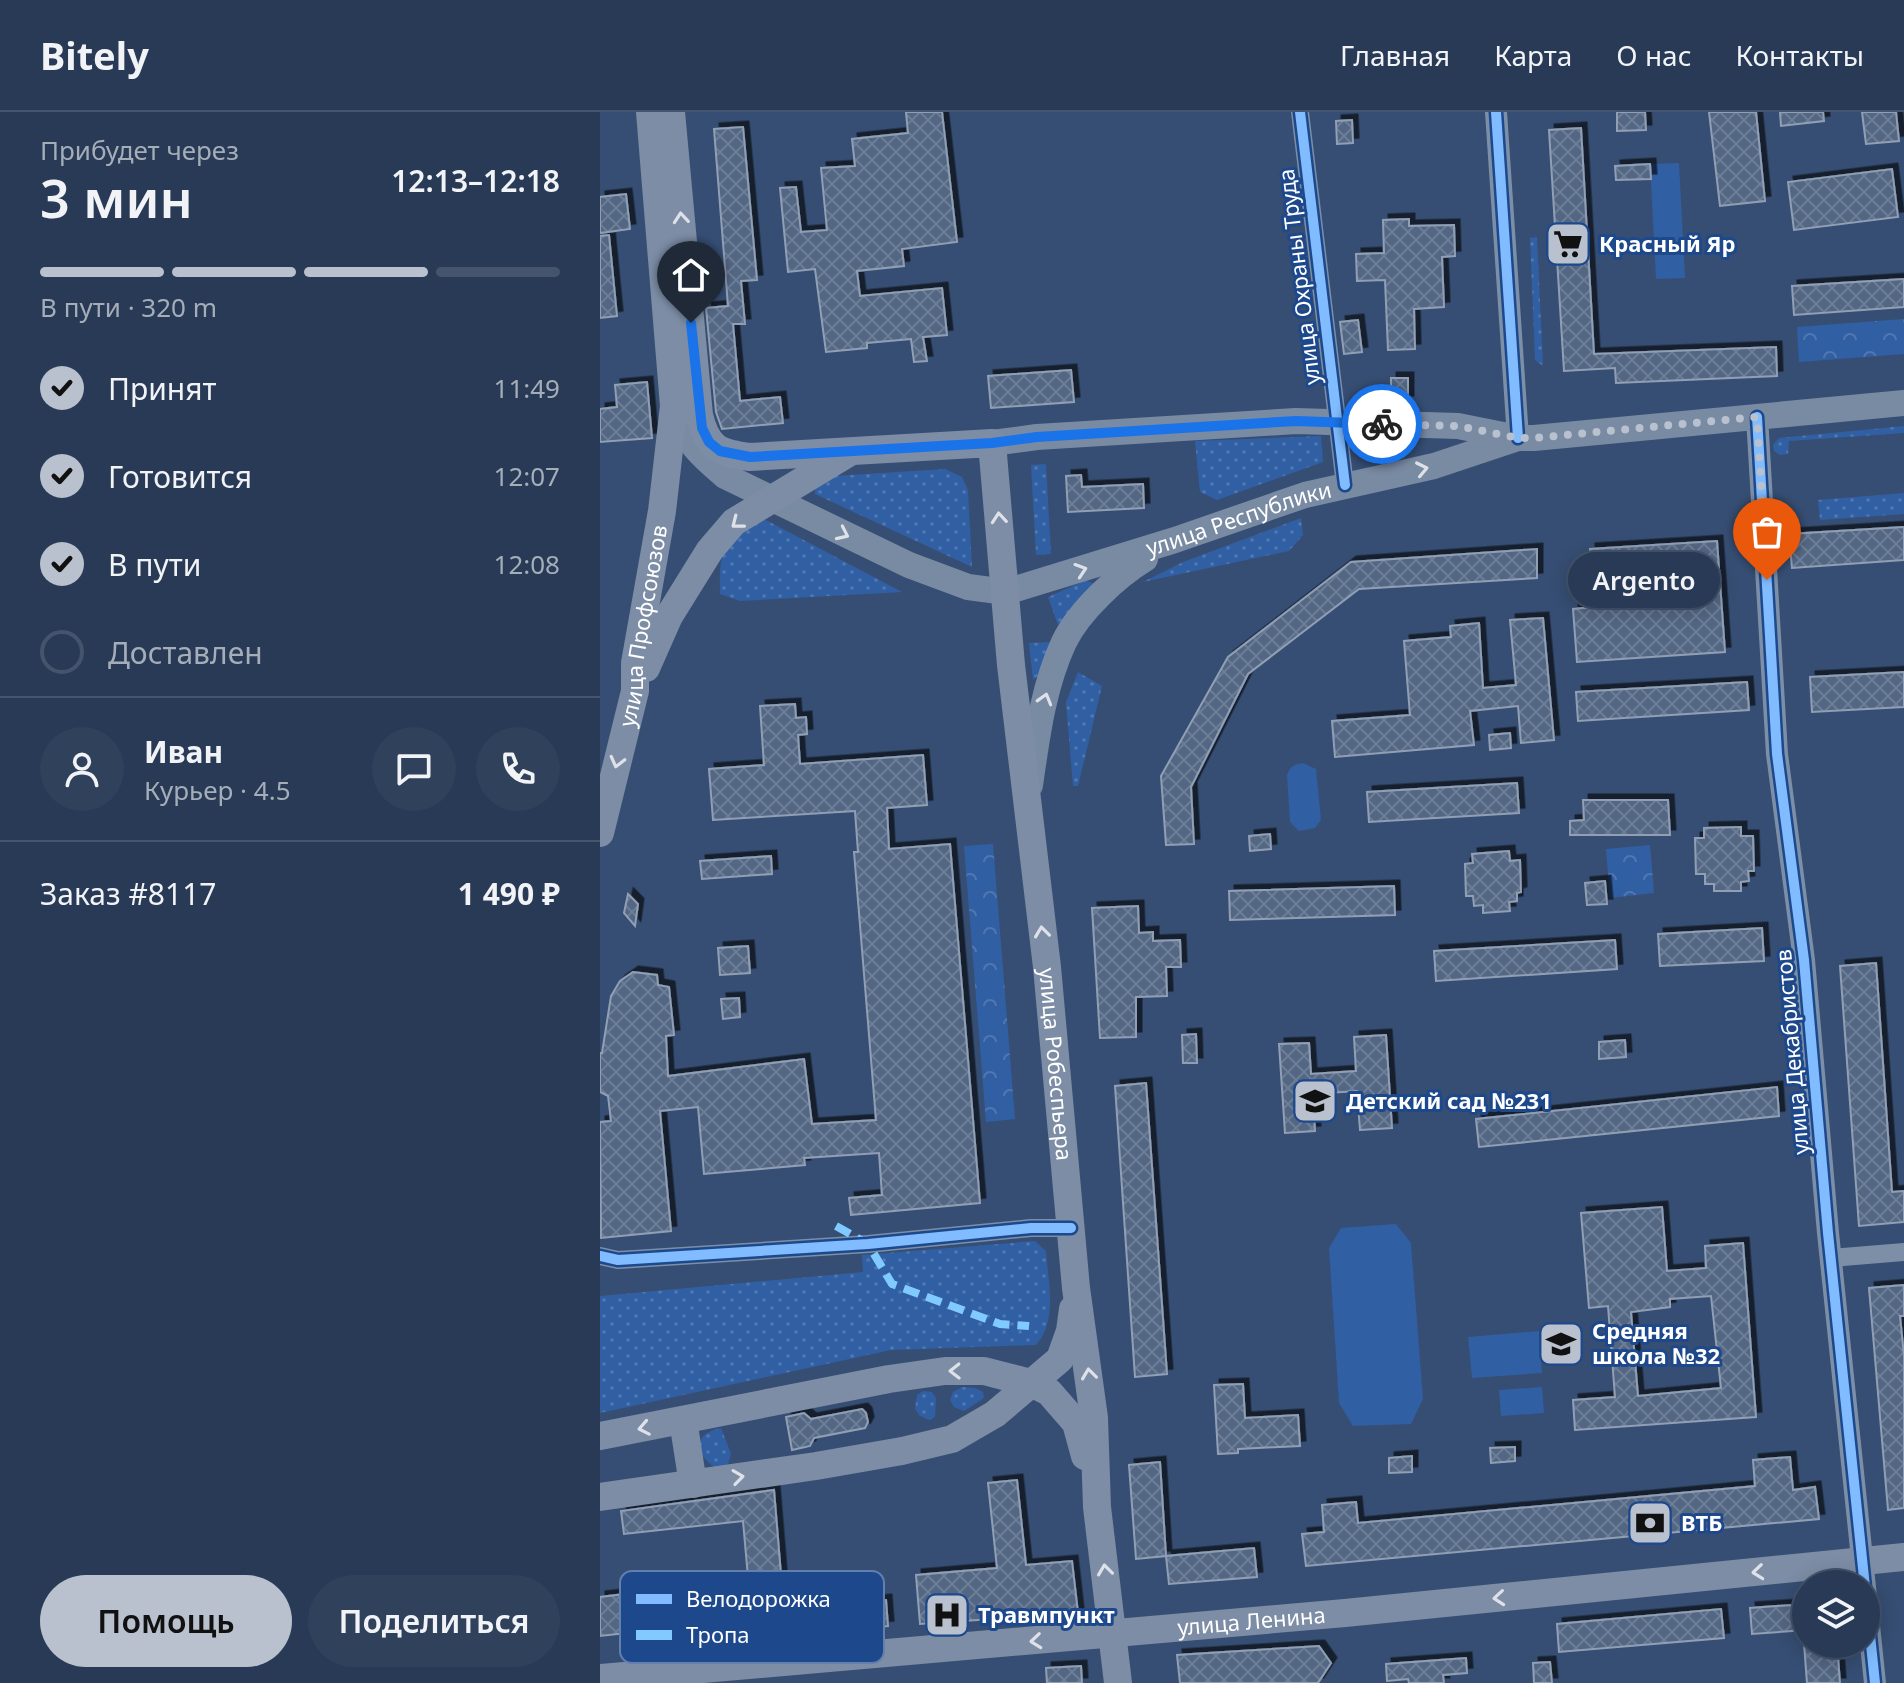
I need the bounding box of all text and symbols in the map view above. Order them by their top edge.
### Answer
text: Bitely [40,29,149,81]
text: Главная [1340,36,1450,74]
text: Карта [1494,36,1572,74]
text: О нас [1616,36,1692,74]
text: Контакты [1736,36,1864,74]
text: Прибудет через [40,132,239,168]
text: 12:13–12:18 [391,160,560,201]
text: 3 мин [40,162,193,233]
street label: улица Охраны Труда [1270,167,1326,387]
one-way arrow [673,211,690,224]
supermarket icon: Красный Яр [1544,220,1592,268]
place label: Красный Яр [1599,228,1736,258]
pin [657,241,725,323]
icon: home [669,253,713,297]
text: В пути · 320 m [40,289,217,325]
icon: check [40,366,84,410]
text: Принят [108,368,217,409]
text: 11:49 [494,370,560,406]
courier [1342,384,1422,464]
icon: bike [1360,402,1404,446]
icon: check [40,454,84,498]
text: Готовится [108,456,252,497]
text: 12:07 [494,458,560,494]
one-way arrow [1414,461,1428,478]
street label: улица Республики [1142,474,1334,562]
pin [1733,498,1801,580]
icon: bag [1745,510,1789,554]
one-way arrow [990,511,1007,524]
one-way arrow [731,513,746,527]
street label: улица Профсоюзов [611,522,673,730]
one-way arrow [835,524,849,540]
icon: check [40,542,84,586]
text: В пути [108,544,201,585]
text: 12:08 [494,546,560,582]
callout: Argento [1567,552,1719,608]
text: Argento [1592,562,1696,598]
one-way arrow [1073,564,1087,580]
text: Доставлен [108,632,263,673]
one-way arrow [1036,693,1053,707]
button: person [40,727,124,811]
button: chat [372,727,456,811]
button: phone [476,727,560,811]
text: Иван [144,731,223,772]
one-way arrow [610,754,627,768]
text: Курьер · 4.5 [144,772,291,808]
text: Заказ #8117 [40,873,216,914]
text: 1 490 ₽ [458,873,560,914]
one-way arrow [1034,925,1051,938]
street label: улица Декабристов [1767,948,1815,1156]
street label: улица Робеспьера [1033,966,1080,1162]
school or university icon: Детский сад №231 [1291,1077,1339,1125]
place label: Детский сад №231 [1346,1085,1552,1115]
place label: Средняя школа №32 [1592,1315,1720,1370]
school or university icon: Средняя школа №32 [1537,1320,1585,1368]
one-way arrow [948,1363,961,1380]
one-way arrow [1081,1367,1098,1381]
one-way arrow [638,1418,651,1435]
one-way arrow [731,1469,745,1486]
bank icon: ВТБ [1626,1499,1674,1547]
place label: ВТБ [1681,1507,1723,1537]
one-way arrow [1097,1563,1114,1577]
one-way arrow [1751,1563,1764,1580]
map controls [1792,1570,1880,1658]
button: layers [1792,1570,1880,1658]
legend [620,1571,884,1663]
button: Помощь [40,1575,292,1667]
button: Поделиться [308,1575,560,1667]
text: Велодорожка [686,1583,831,1613]
one-way arrow [1492,1589,1505,1606]
hospital icon: Травмпункт [923,1591,971,1639]
place label: Травмпункт [978,1599,1115,1629]
street label: улица Ленина [1176,1599,1327,1642]
text: Тропа [686,1619,750,1649]
one-way arrow [1029,1632,1042,1649]

